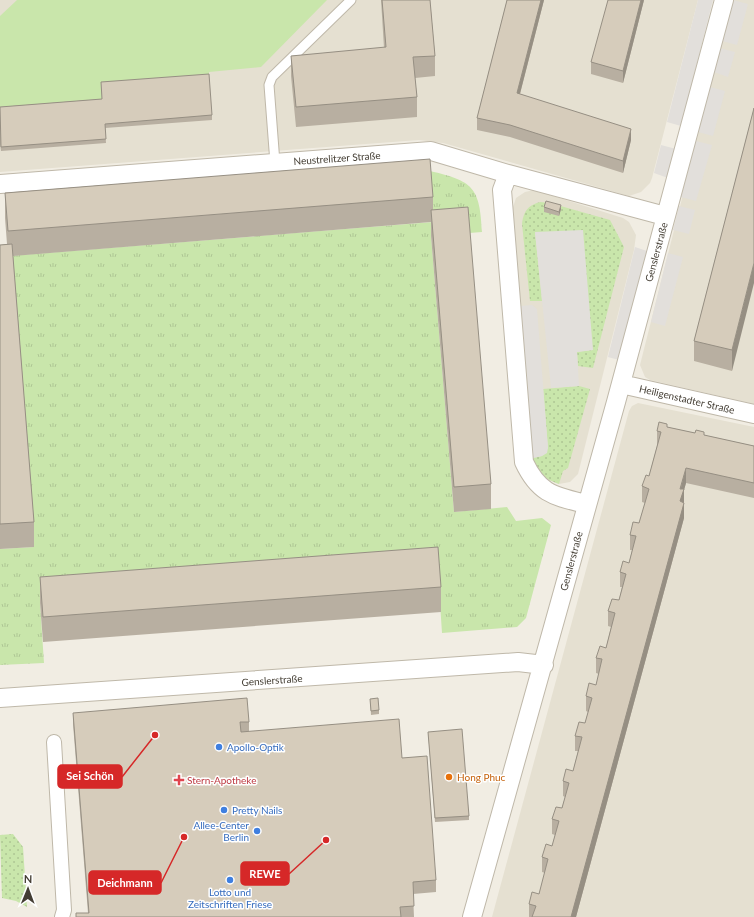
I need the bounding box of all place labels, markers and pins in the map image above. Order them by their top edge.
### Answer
place label: Apollo-Optik [227,741,285,753]
marker: Apollo-Optik [214,742,224,752]
callout: Sei Schön [58,765,122,788]
place label: Hong Phuc [457,771,506,783]
marker: Hong Phuc [444,772,454,782]
place label: Stern-Apotheke [187,774,256,786]
marker: Stern-Apotheke [174,775,184,785]
place label: Pretty Nails [232,804,282,816]
marker: Pretty Nails [219,805,229,815]
place label: Allee-Center Berlin [193,819,249,843]
marker: Allee-Center Berlin [252,826,262,836]
callout: REWE [241,862,289,885]
callout: Deichmann [89,871,161,894]
marker: Lotto und Zeitschriften Friese [225,875,235,885]
place label: Lotto und Zeitschriften Friese [188,886,272,910]

